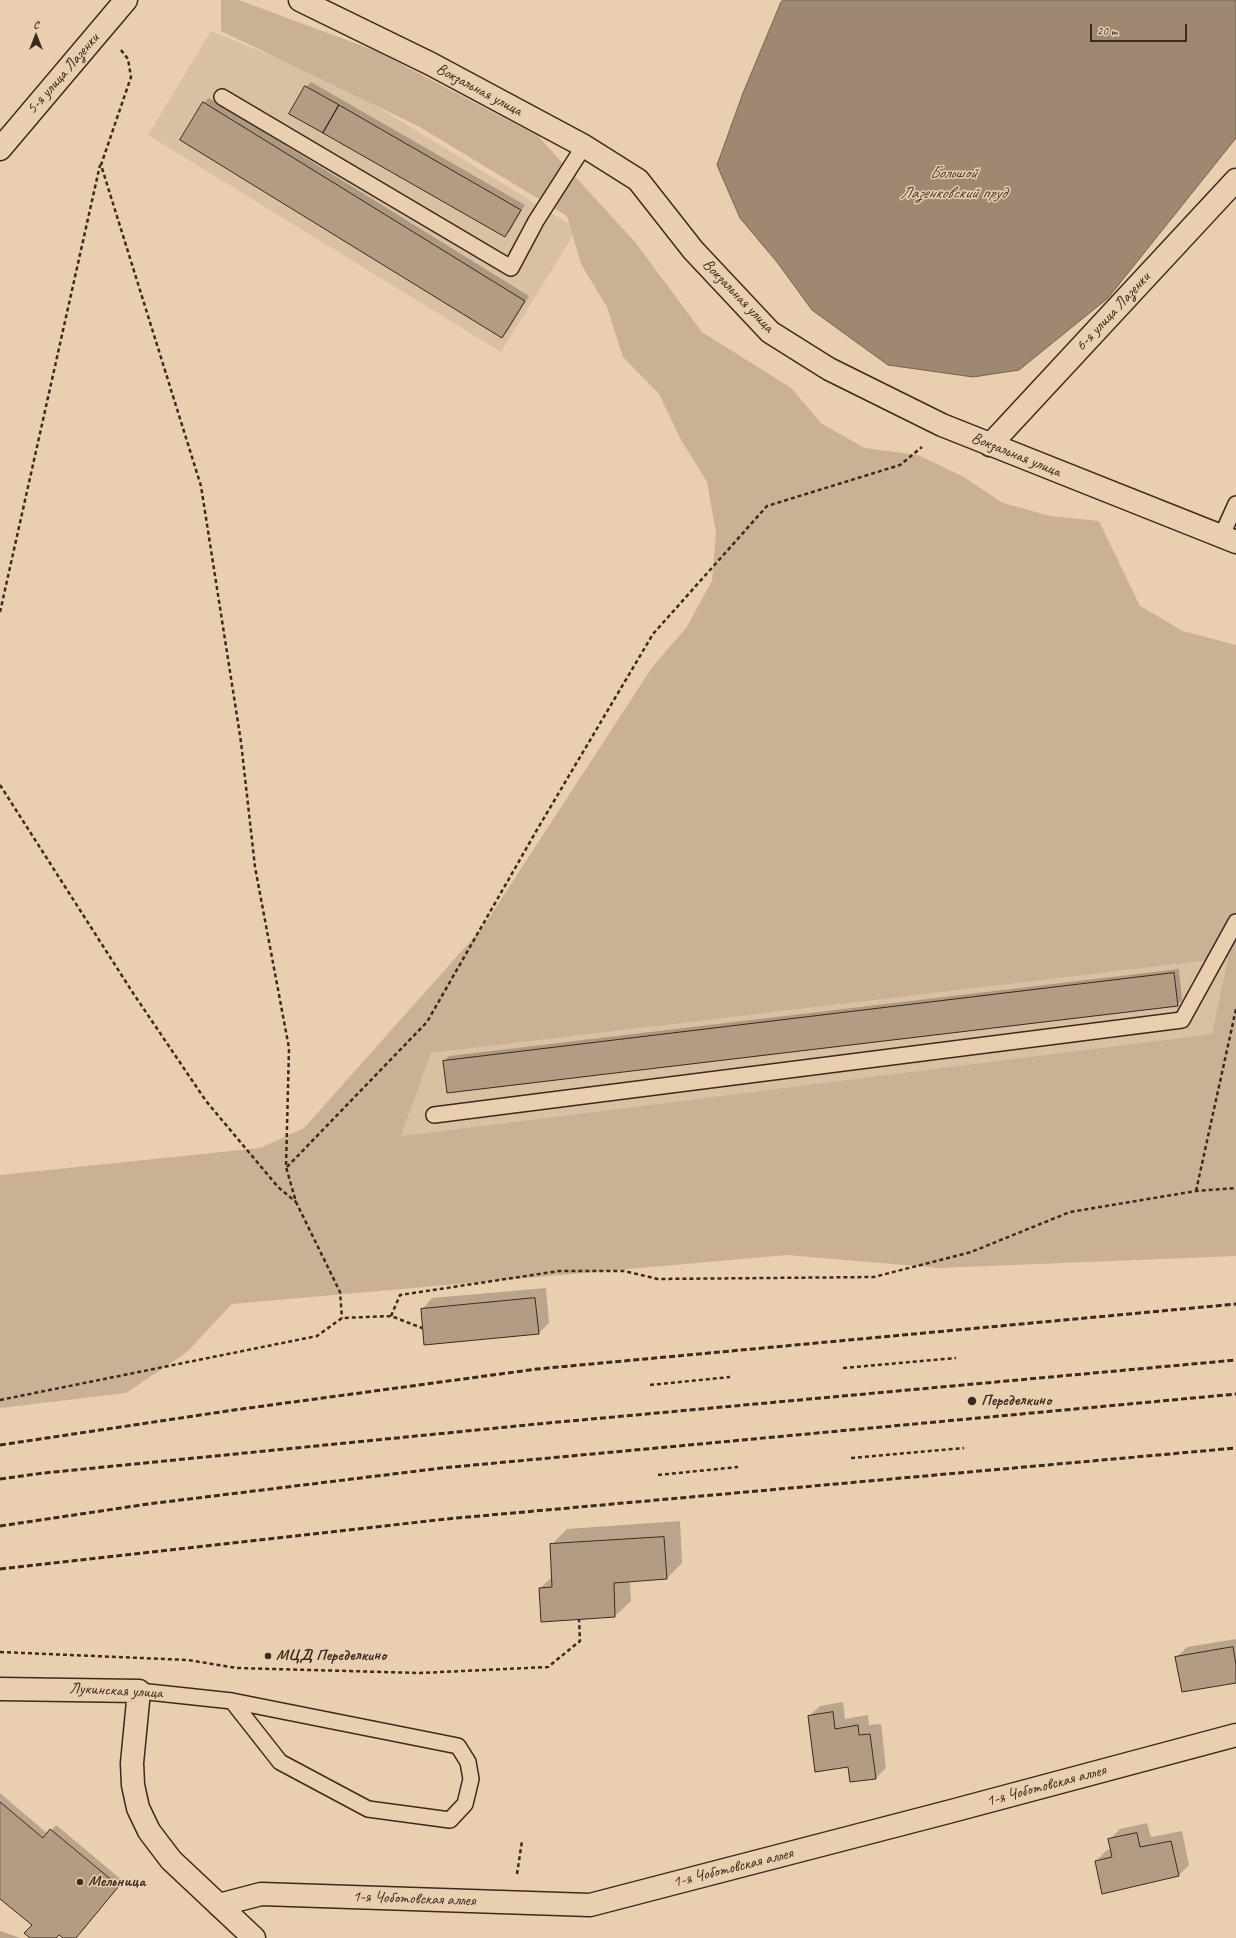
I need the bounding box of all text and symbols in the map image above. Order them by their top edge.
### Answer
north arrow [16,16,56,56]
scale bar [1092,16,1189,42]
text: С [33,17,39,31]
text: 20 m [1097,23,1117,39]
street label: 5-я улица Лазенки [23,30,103,118]
street label: Вокзальная улица [433,59,525,121]
water label: Большой Лазенковский пруд [900,164,1006,204]
street label: Вокзальная улица [698,255,778,337]
street label: 6-я улица Лазенки [1072,269,1154,355]
street label: Вокзальная улица [968,428,1064,482]
place label: Переделкино [981,1391,1051,1411]
marker: Переделкино [966,1395,978,1407]
place label: МЦД Переделкино [276,1646,386,1666]
marker: МЦД Переделкино [263,1651,273,1661]
street label: Лукинская улица [69,1679,163,1703]
street label: 1-я Чоботовская аллея [984,1761,1108,1811]
street label: 1-я Чоботовская аллея [671,1844,795,1892]
place label: Мельница [88,1872,145,1892]
marker: Мельница [75,1877,85,1887]
street label: 1-я Чоботовская аллея [352,1887,476,1911]

